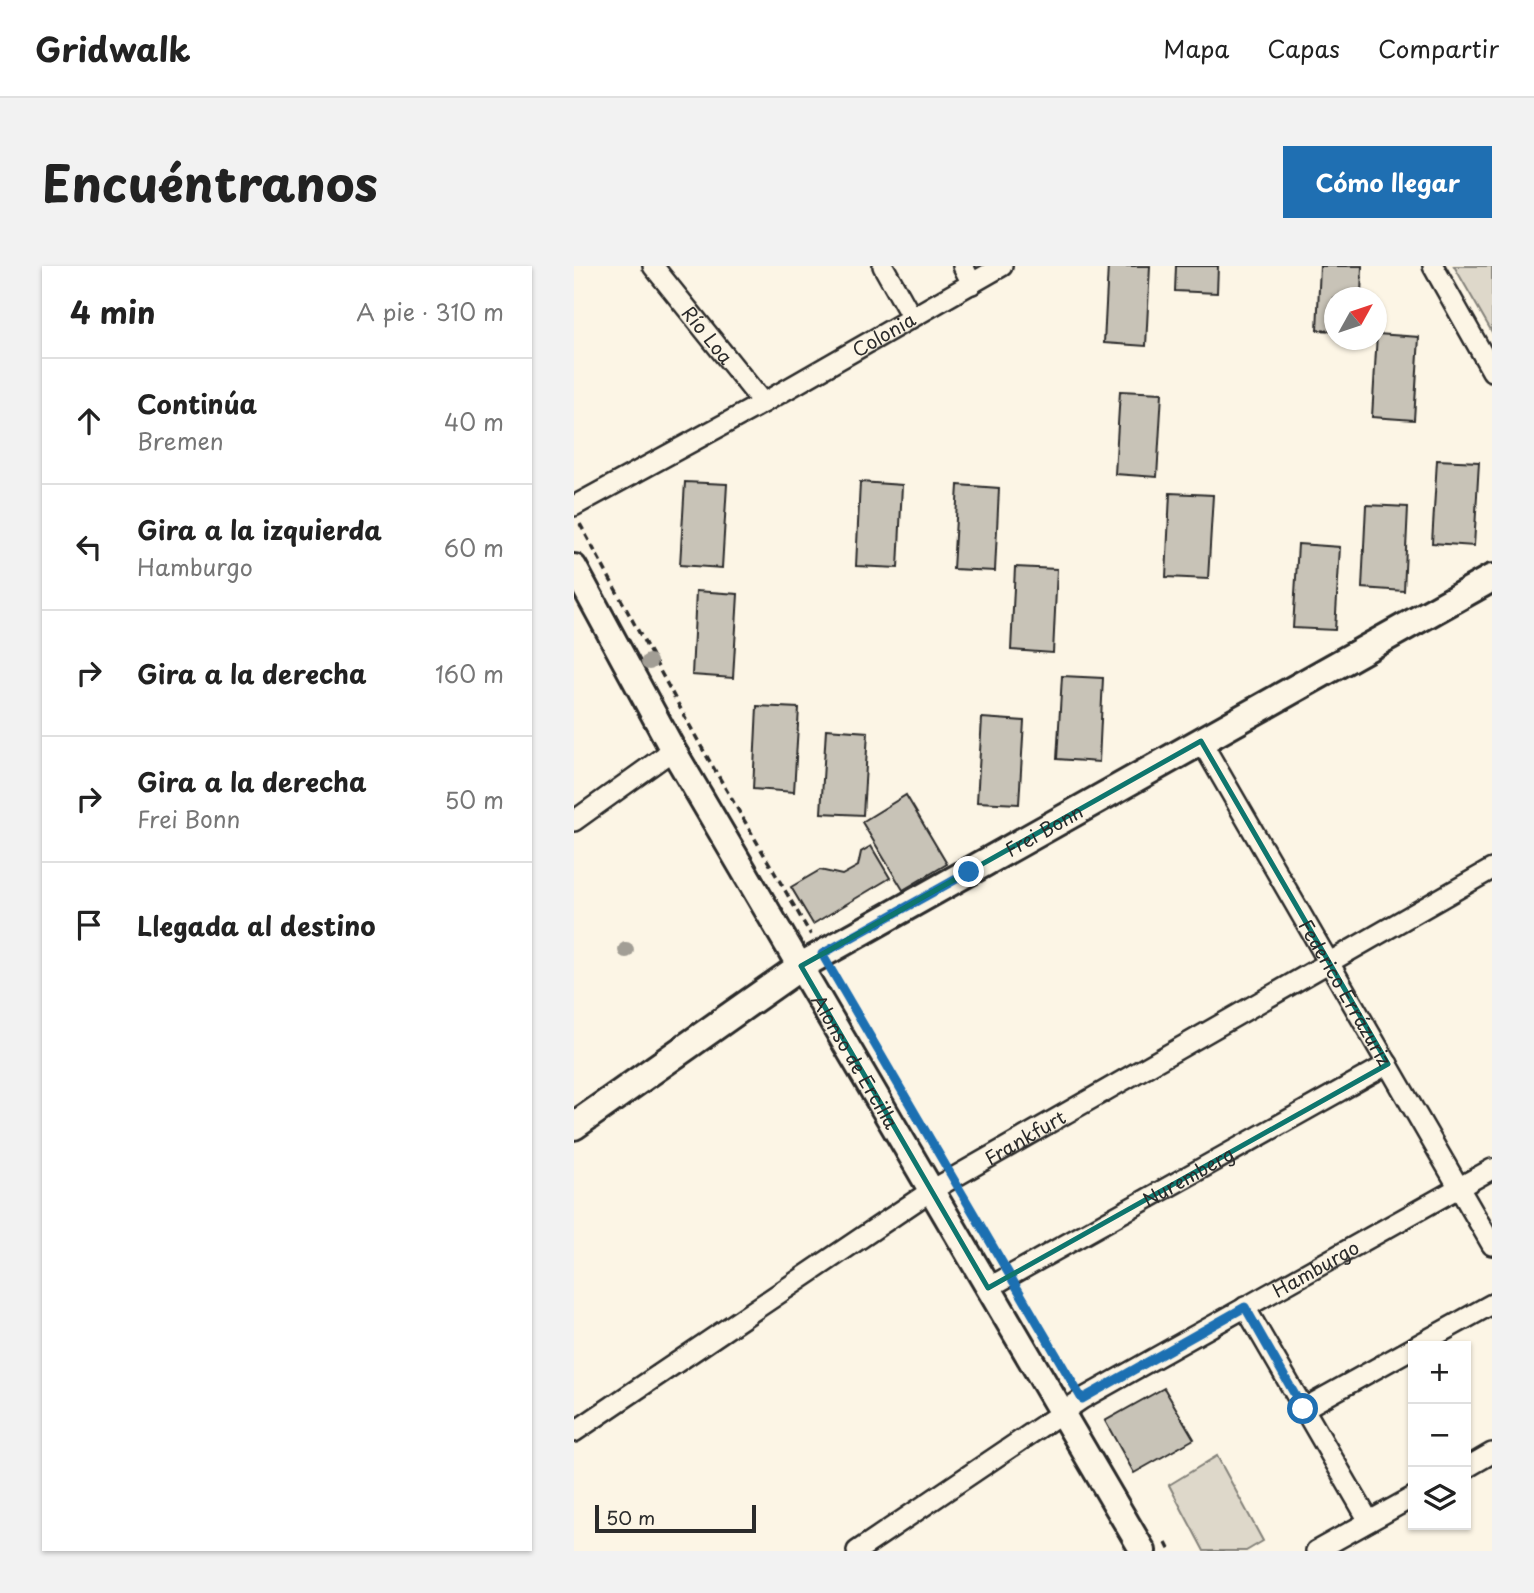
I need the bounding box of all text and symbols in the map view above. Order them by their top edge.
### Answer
text: Gridwalk [35,23,191,73]
text: Mapa [1163,30,1229,66]
text: Capas [1267,30,1340,66]
text: Compartir [1378,30,1499,66]
text: Encuéntranos [42,145,378,219]
button: Cómo llegar [1283,146,1492,218]
north arrow [1324,287,1387,350]
text: 4 min [70,289,156,334]
text: A pie · 310 m [356,294,504,329]
street label: Río Loa [676,299,740,370]
street label: Colonia [846,305,921,363]
text: Continúa [137,384,257,423]
icon: ahead [70,402,108,440]
text: 40 m [444,404,504,439]
text: Bremen [137,423,224,458]
text: Gira a la izquierda [137,510,382,549]
icon: left [70,528,108,566]
text: 60 m [444,530,504,565]
text: Hamburgo [137,549,253,584]
icon: right [70,654,108,692]
text: Gira a la derecha [137,654,367,693]
text: 160 m [435,656,504,691]
text: Gira a la derecha [137,762,367,801]
icon: right [70,780,108,818]
text: 50 m [444,782,504,817]
street label: Frei Bonn [1000,797,1088,863]
text: Frei Bonn [137,801,240,836]
route end [953,856,984,887]
icon: arrive [70,906,108,944]
text: Llegada al destino [137,906,376,945]
street label: Federico Errázuriz [1293,914,1399,1071]
street label: Alonso de Ercilla [805,989,906,1134]
street label: Frankfurt [979,1102,1071,1171]
street label: Nuremberg [1137,1139,1239,1213]
street label: Hamburgo [1267,1233,1364,1304]
map controls [1408,1341,1471,1530]
button: + [1408,1341,1471,1404]
route start [1287,1393,1318,1424]
button: − [1408,1404,1471,1467]
button: layers [1408,1467,1471,1530]
scale bar [595,1502,756,1534]
text: 50 m [606,1503,655,1531]

